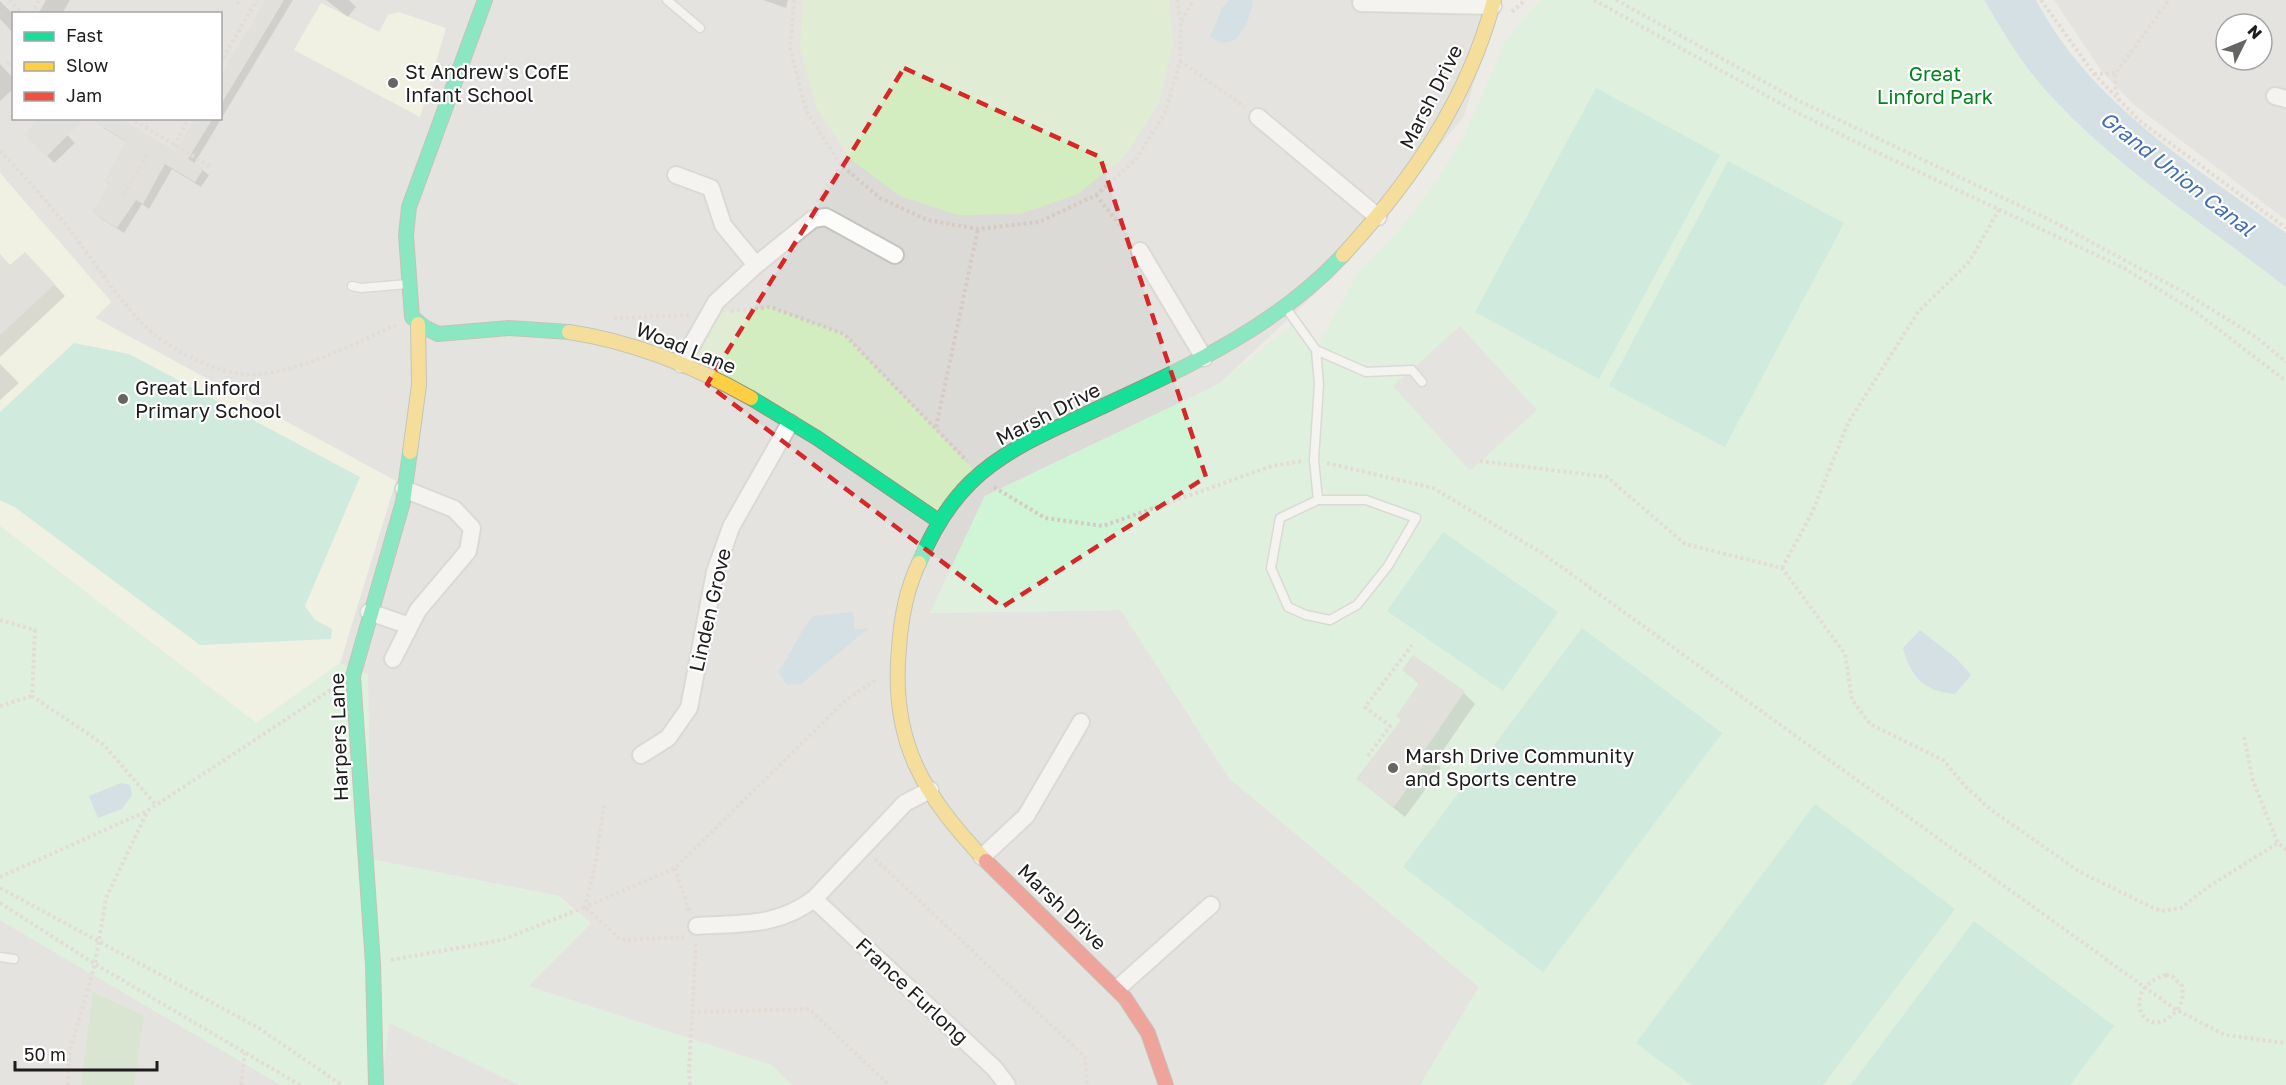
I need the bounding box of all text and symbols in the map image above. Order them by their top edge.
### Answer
legend [12,12,222,120]
north arrow [2214,12,2274,72]
text: N [2244,20,2266,43]
text: Fast [66,24,103,46]
street label: Marsh Drive [1394,40,1467,153]
text: Slow [66,54,109,76]
place label: St Andrew's CofE Infant School [405,59,569,106]
park label: Great Linford Park [1877,61,1993,108]
marker: St Andrew's CofE Infant School [386,76,400,90]
text: Jam [66,84,102,106]
water label: Grand Union Canal [2096,105,2261,242]
street label: Woad Lane [633,316,740,378]
place label: Great Linford Primary School [135,375,281,422]
street label: Marsh Drive [991,377,1104,450]
marker: Great Linford Primary School [116,392,130,406]
street label: Linden Grove [683,546,735,674]
street label: Harpers Lane [324,672,352,802]
place label: Marsh Drive Community and Sports centre [1405,743,1634,790]
marker: Marsh Drive Community and Sports centre [1386,761,1400,775]
street label: Marsh Drive [1013,858,1112,954]
street label: France Furlong [851,932,974,1049]
scale bar [15,1034,158,1072]
text: 50 m [24,1043,66,1065]

